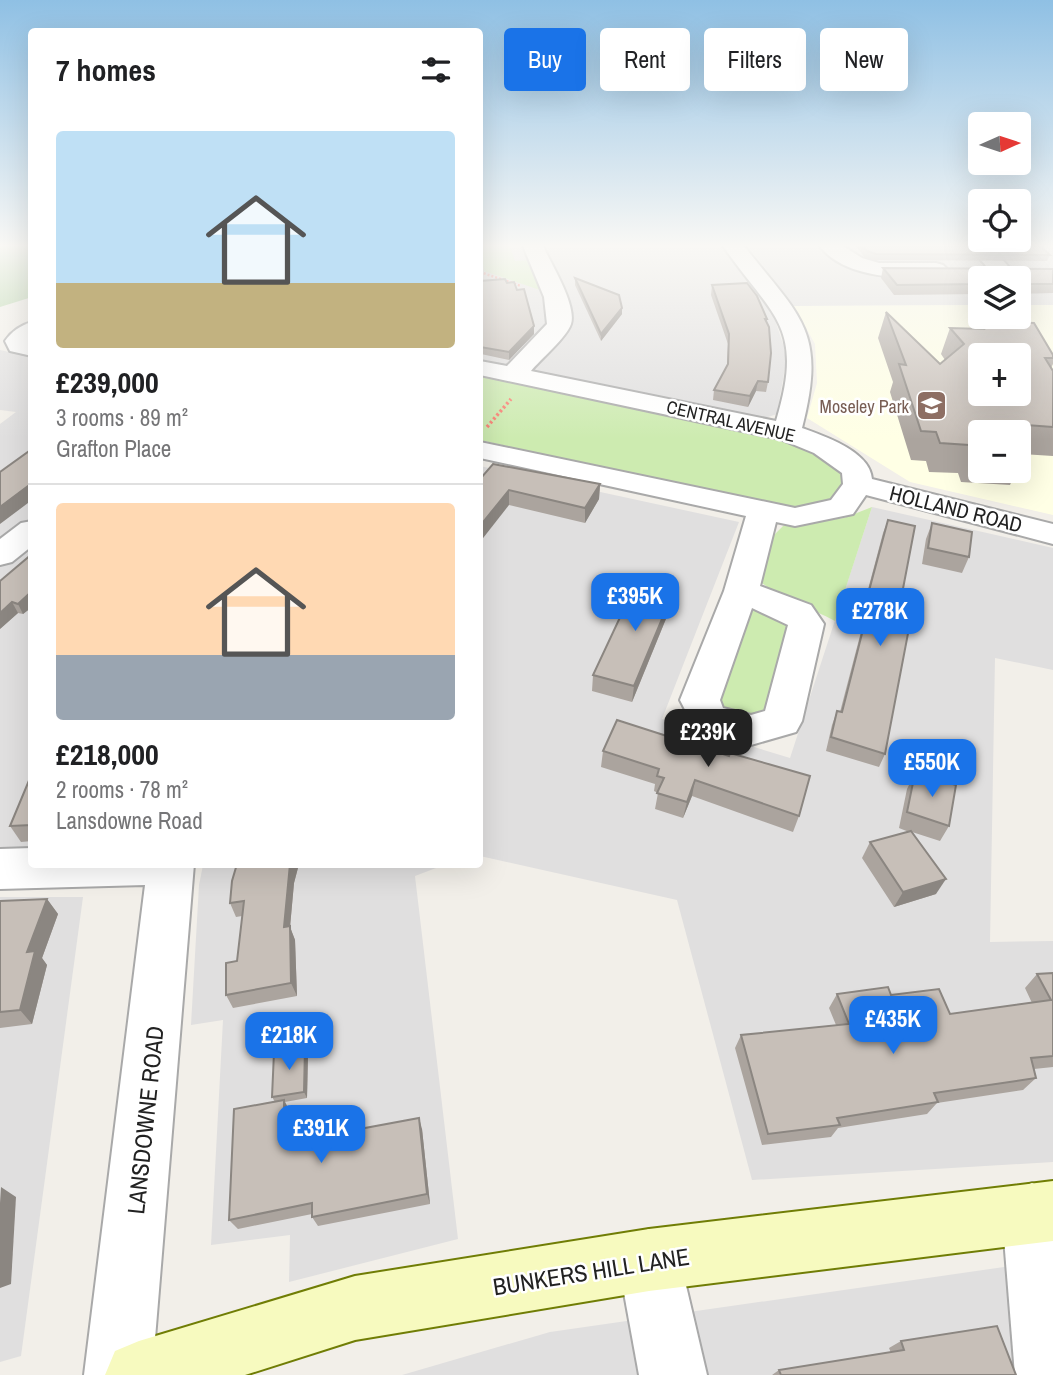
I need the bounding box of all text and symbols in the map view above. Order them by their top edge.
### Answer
chip: Buy [504,28,586,91]
chip: Rent [600,28,690,91]
chip: Filters [704,28,806,91]
chip: New [820,28,908,91]
text: 7 homes [56,50,156,90]
icon: filters [417,51,455,89]
north arrow [968,112,1031,175]
map controls [968,112,1031,483]
icon: home [193,177,319,303]
button: locate [968,189,1031,252]
button: layers [968,266,1031,329]
button: + [968,343,1031,406]
text: £239,000 [56,362,159,402]
school or university icon: Moseley Park [915,389,949,423]
street label: CENTRAL AVENUE [664,394,798,448]
place label: Moseley Park [820,394,910,419]
text: 3 rooms · 89 m² [56,402,188,433]
button: − [968,420,1031,483]
text: Grafton Place [56,433,171,464]
street label: HOLLAND ROAD [887,478,1025,540]
icon: home [193,549,319,675]
pin: £395K [586,574,684,633]
text: £395K [607,580,663,611]
pin: £278K [831,588,929,648]
text: £278K [852,595,908,626]
pin: £239K [659,710,757,769]
text: £239K [680,716,736,747]
text: £218,000 [56,734,159,774]
pin: £550K [883,740,981,799]
text: £550K [904,746,960,777]
text: 2 rooms · 78 m² [56,774,188,805]
text: Lansdowne Road [56,805,203,836]
pin: £435K [844,996,942,1056]
text: £435K [865,1003,921,1034]
pin: £218K [240,1012,338,1072]
text: £218K [261,1019,317,1050]
street label: LANSDOWNE ROAD [119,1024,171,1216]
pin: £391K [272,1106,370,1165]
text: £391K [293,1112,349,1143]
street label: BUNKERS HILL LANE [491,1240,691,1302]

